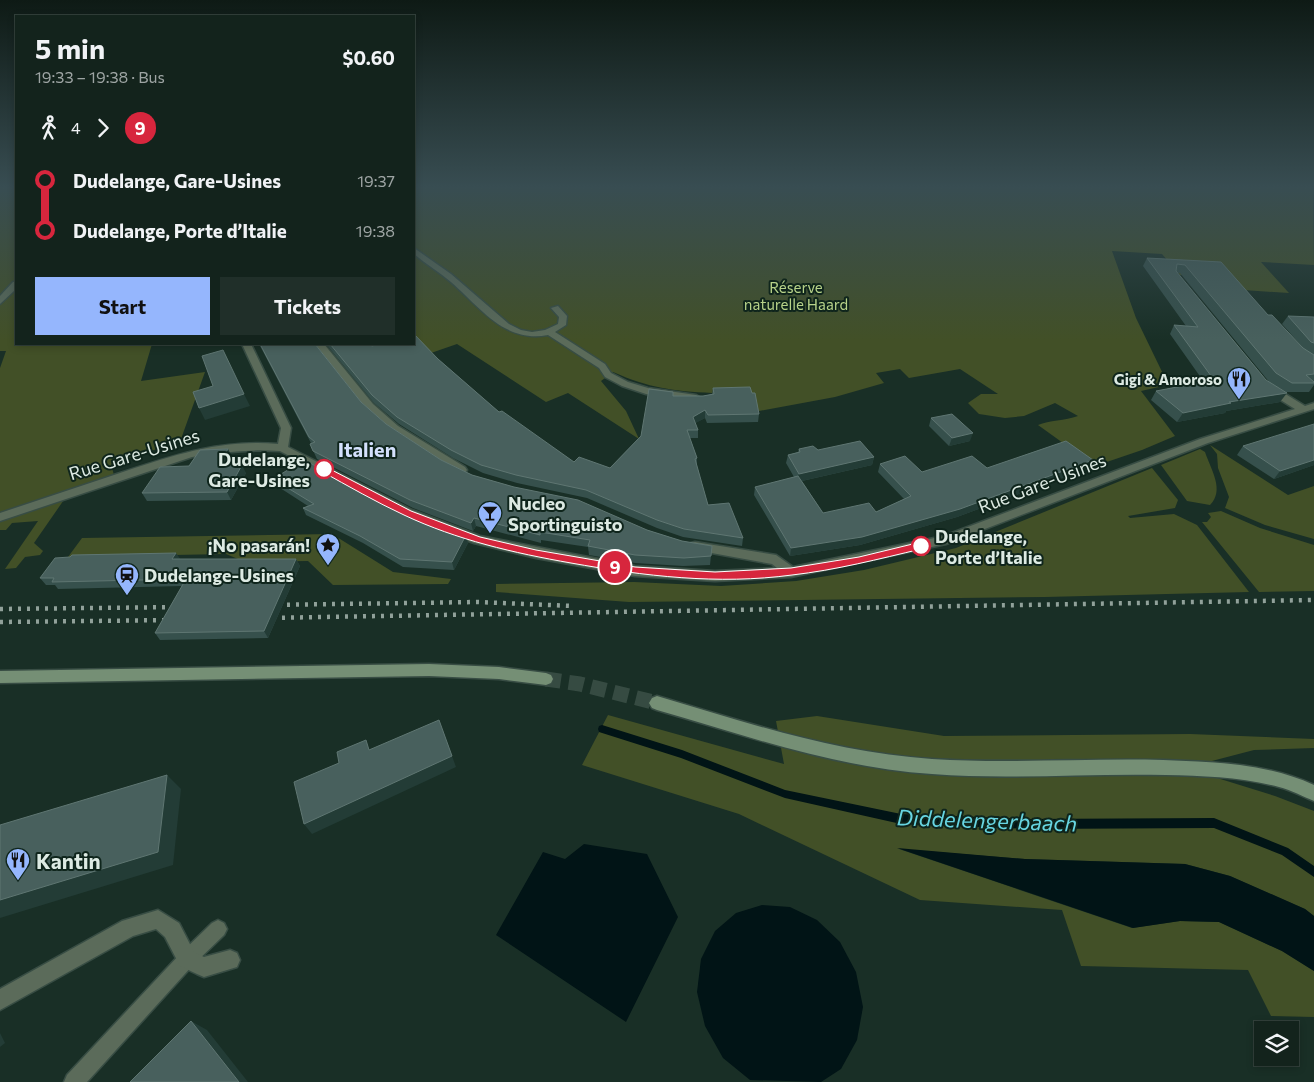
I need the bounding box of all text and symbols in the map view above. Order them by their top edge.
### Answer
text: 5 min [35,31,105,65]
text: $0.60 [343,46,395,69]
text: 19:33 – 19:38 · Bus [35,67,165,86]
icon: walk [35,114,63,142]
icon: forward [89,114,117,142]
text: 9 [135,117,146,139]
text: 4 [71,118,81,137]
text: Dudelange, Gare-Usines [73,169,281,192]
text: 19:37 [357,171,395,190]
text: Dudelange, Porte d’Italie [73,219,287,242]
text: 19:38 [356,221,395,240]
button: Start [35,277,210,335]
button: Tickets [220,277,395,335]
park label: Réserve naturelle Haard [744,278,848,313]
restaurant icon: Gigi & Amoroso [1226,366,1252,400]
place label: Gigi & Amoroso [1114,370,1222,388]
street label: Rue Gare-Usines [66,424,202,484]
district label: Italien [338,437,396,461]
place label: Dudelange, Gare-Usines [208,448,310,491]
street label: Rue Gare-Usines [975,448,1109,518]
marker: Dudelange, Gare-Usines [314,459,334,479]
place label: Nucleo Sportinguisto [508,492,623,535]
bar icon: Nucleo Sportinguisto [477,500,503,534]
place label: Dudelange, Porte d’Italie [935,525,1042,568]
place icon: ¡No pasarán! [315,532,341,566]
place label: ¡No pasarán! [208,534,310,556]
marker: Dudelange, Porte d’Italie [911,536,931,556]
line badge: 9 [599,551,631,583]
text: 9 [609,556,621,578]
station icon: Dudelange-Usines [114,562,140,596]
place label: Dudelange-Usines [144,564,294,586]
water label: Diddelengerbaach [896,803,1078,837]
restaurant icon: Kantin [5,847,31,881]
place label: Kantin [36,848,101,873]
map controls [1254,1021,1299,1066]
button: layers [1254,1021,1299,1066]

